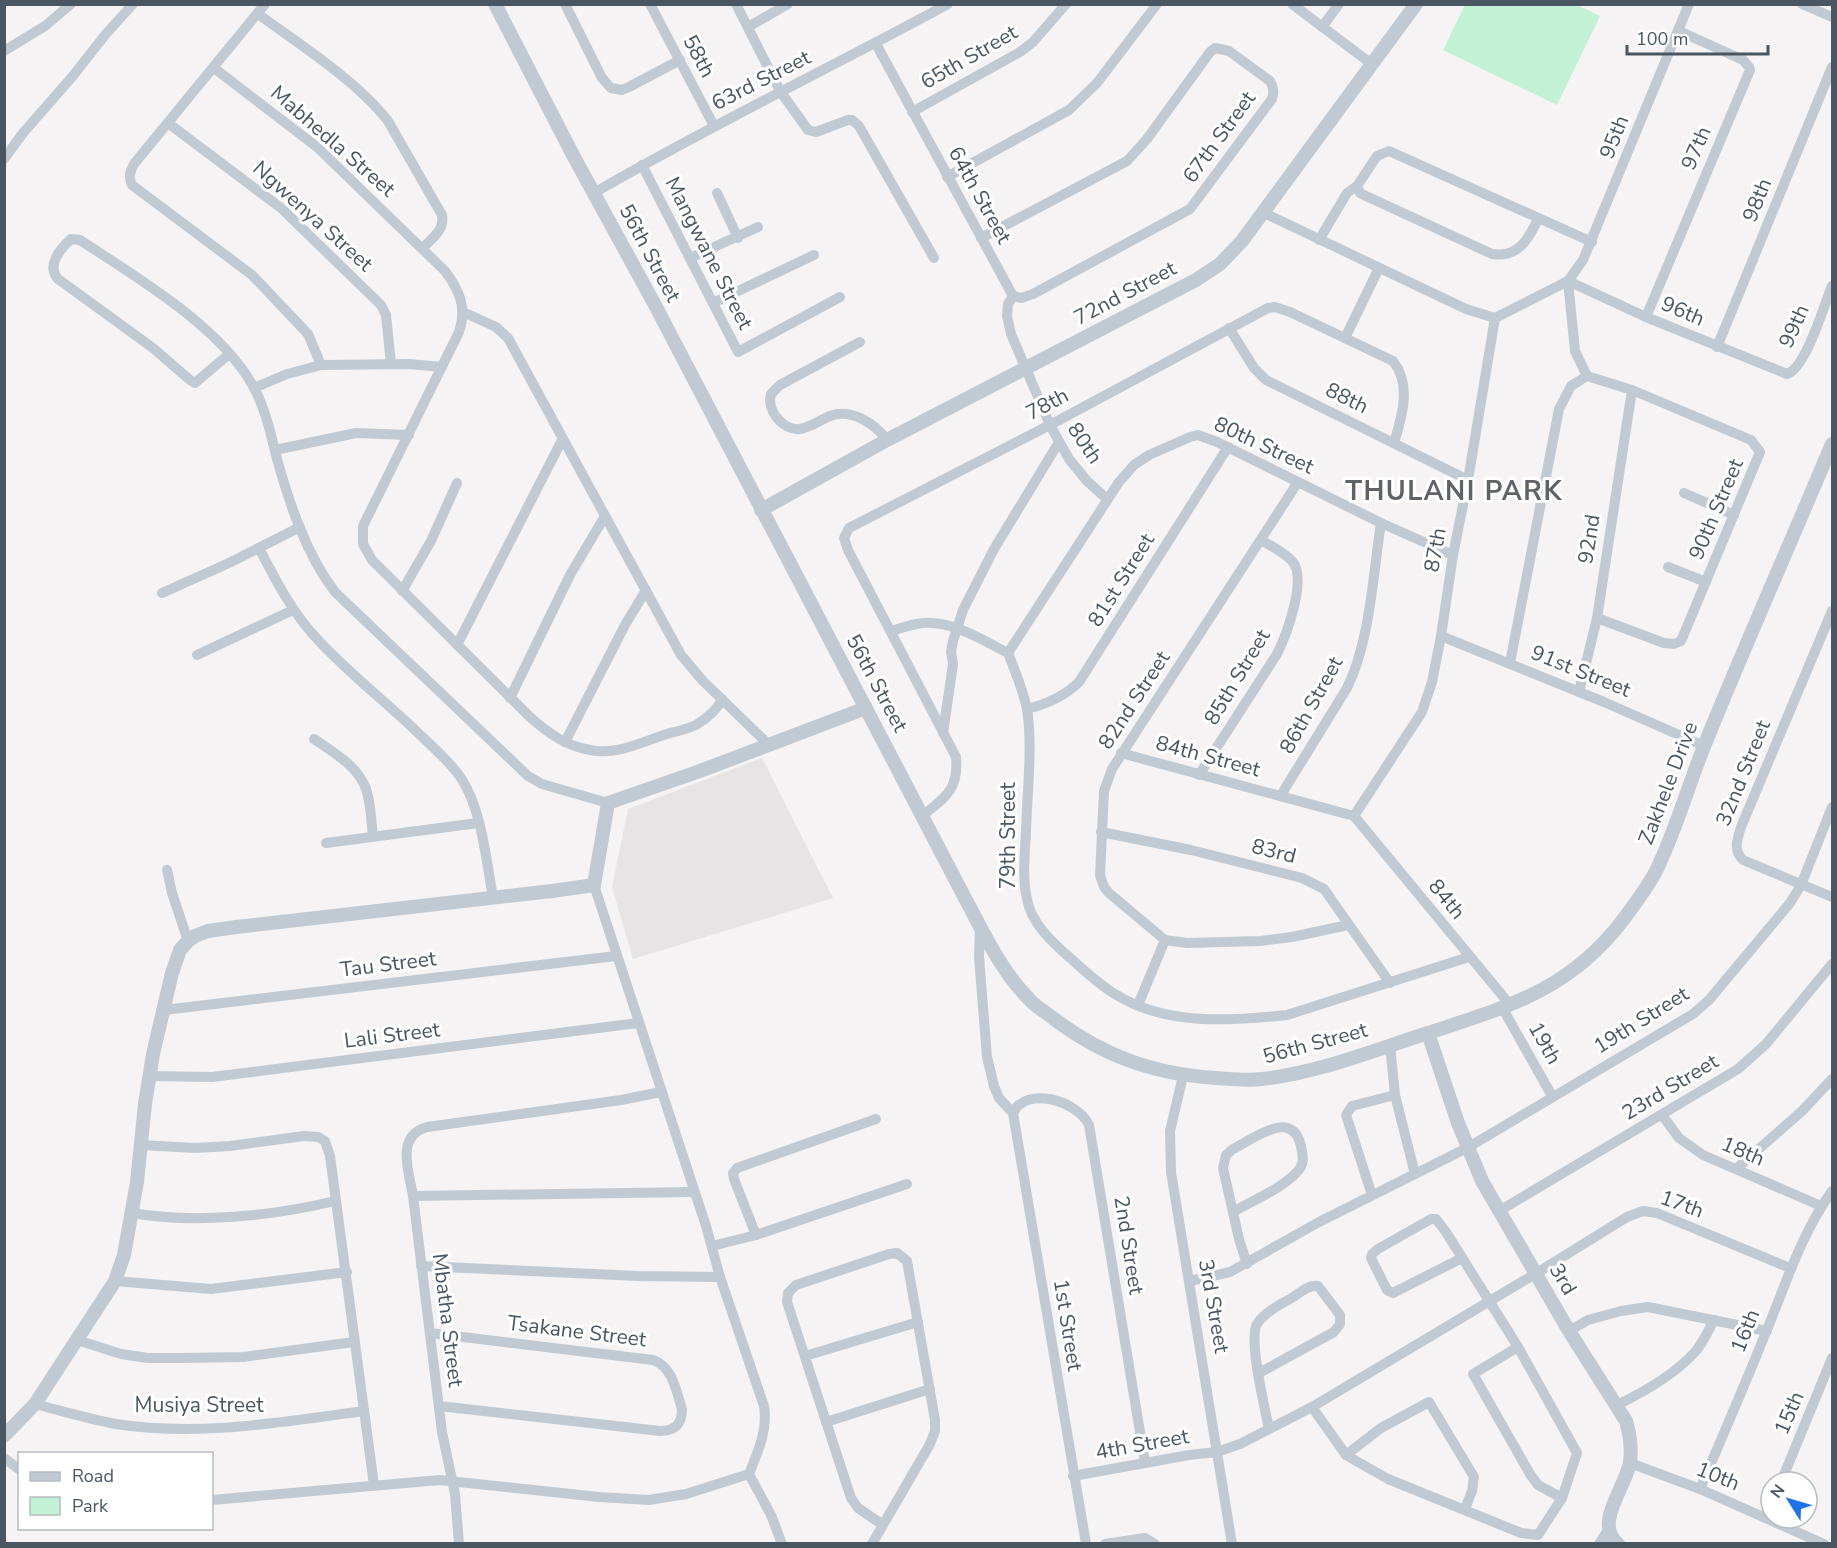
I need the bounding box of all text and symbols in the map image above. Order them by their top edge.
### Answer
street label: 65th Street [916,18,1023,96]
scale bar [1627,18,1768,56]
text: 100 m [1636,27,1688,51]
street label: 58th [676,30,722,82]
street label: 63rd Street [707,43,816,117]
street label: Mabhedla Street [265,79,402,203]
street label: 67th Street [1176,85,1262,189]
street label: 95th [1593,111,1635,163]
street label: 97th [1674,122,1718,174]
street label: 64th Street [942,141,1019,249]
street label: Ngwenya Street [247,154,380,278]
street label: Mangwane Street [658,172,760,335]
street label: 98th [1736,174,1778,226]
street label: 56th Street [612,199,688,307]
street label: 72nd Street [1069,254,1182,332]
street label: 96th [1657,289,1709,333]
street label: 99th [1772,300,1816,352]
street label: 88th [1321,376,1373,420]
street label: 78th [1021,381,1073,427]
street label: 80th Street [1210,410,1319,481]
street label: 80th [1061,417,1109,469]
street label: 90th Street [1682,454,1750,564]
district label: THULANI PARK [1345,473,1563,510]
street label: 92nd [1571,512,1607,566]
street label: 87th [1417,526,1453,574]
street label: 81st Street [1081,527,1161,632]
street label: 85th Street [1197,623,1277,730]
street label: 56th Street [839,629,915,737]
street label: 91st Street [1527,638,1636,704]
street label: 82nd Street [1092,645,1177,755]
street label: 86th Street [1273,651,1350,759]
street label: 32nd Street [1709,715,1777,830]
street label: Zakhele Drive [1632,718,1704,848]
street label: 84th Street [1153,729,1264,784]
street label: 79th Street [994,782,1022,890]
street label: 83rd [1249,832,1299,870]
street label: 84th [1422,873,1472,925]
street label: Tau Street [338,944,438,984]
street label: 19th Street [1588,979,1694,1060]
street label: Lali Street [342,1015,442,1055]
street label: 56th Street [1260,1015,1371,1070]
street label: 19th [1522,1017,1568,1069]
street label: 23rd Street [1617,1047,1724,1127]
street label: 18th [1717,1129,1769,1173]
street label: 17th [1656,1183,1708,1225]
street label: 2nd Street [1107,1194,1151,1297]
street label: Mbatha Street [426,1252,470,1389]
street label: 3rd Street [1192,1257,1236,1356]
street label: 3rd [1543,1258,1583,1300]
street label: 1st Street [1047,1277,1089,1374]
street label: 16th [1724,1305,1766,1357]
street label: Tsakane Street [506,1309,649,1353]
street label: 15th [1767,1387,1811,1439]
street label: Musiya Street [134,1391,264,1419]
street label: 4th Street [1093,1422,1192,1466]
legend [18,1452,213,1530]
street label: 10th [1692,1455,1744,1497]
text: Road [72,1464,114,1488]
north arrow [1759,1470,1819,1530]
text: N [1765,1480,1790,1503]
text: Park [72,1494,109,1518]

